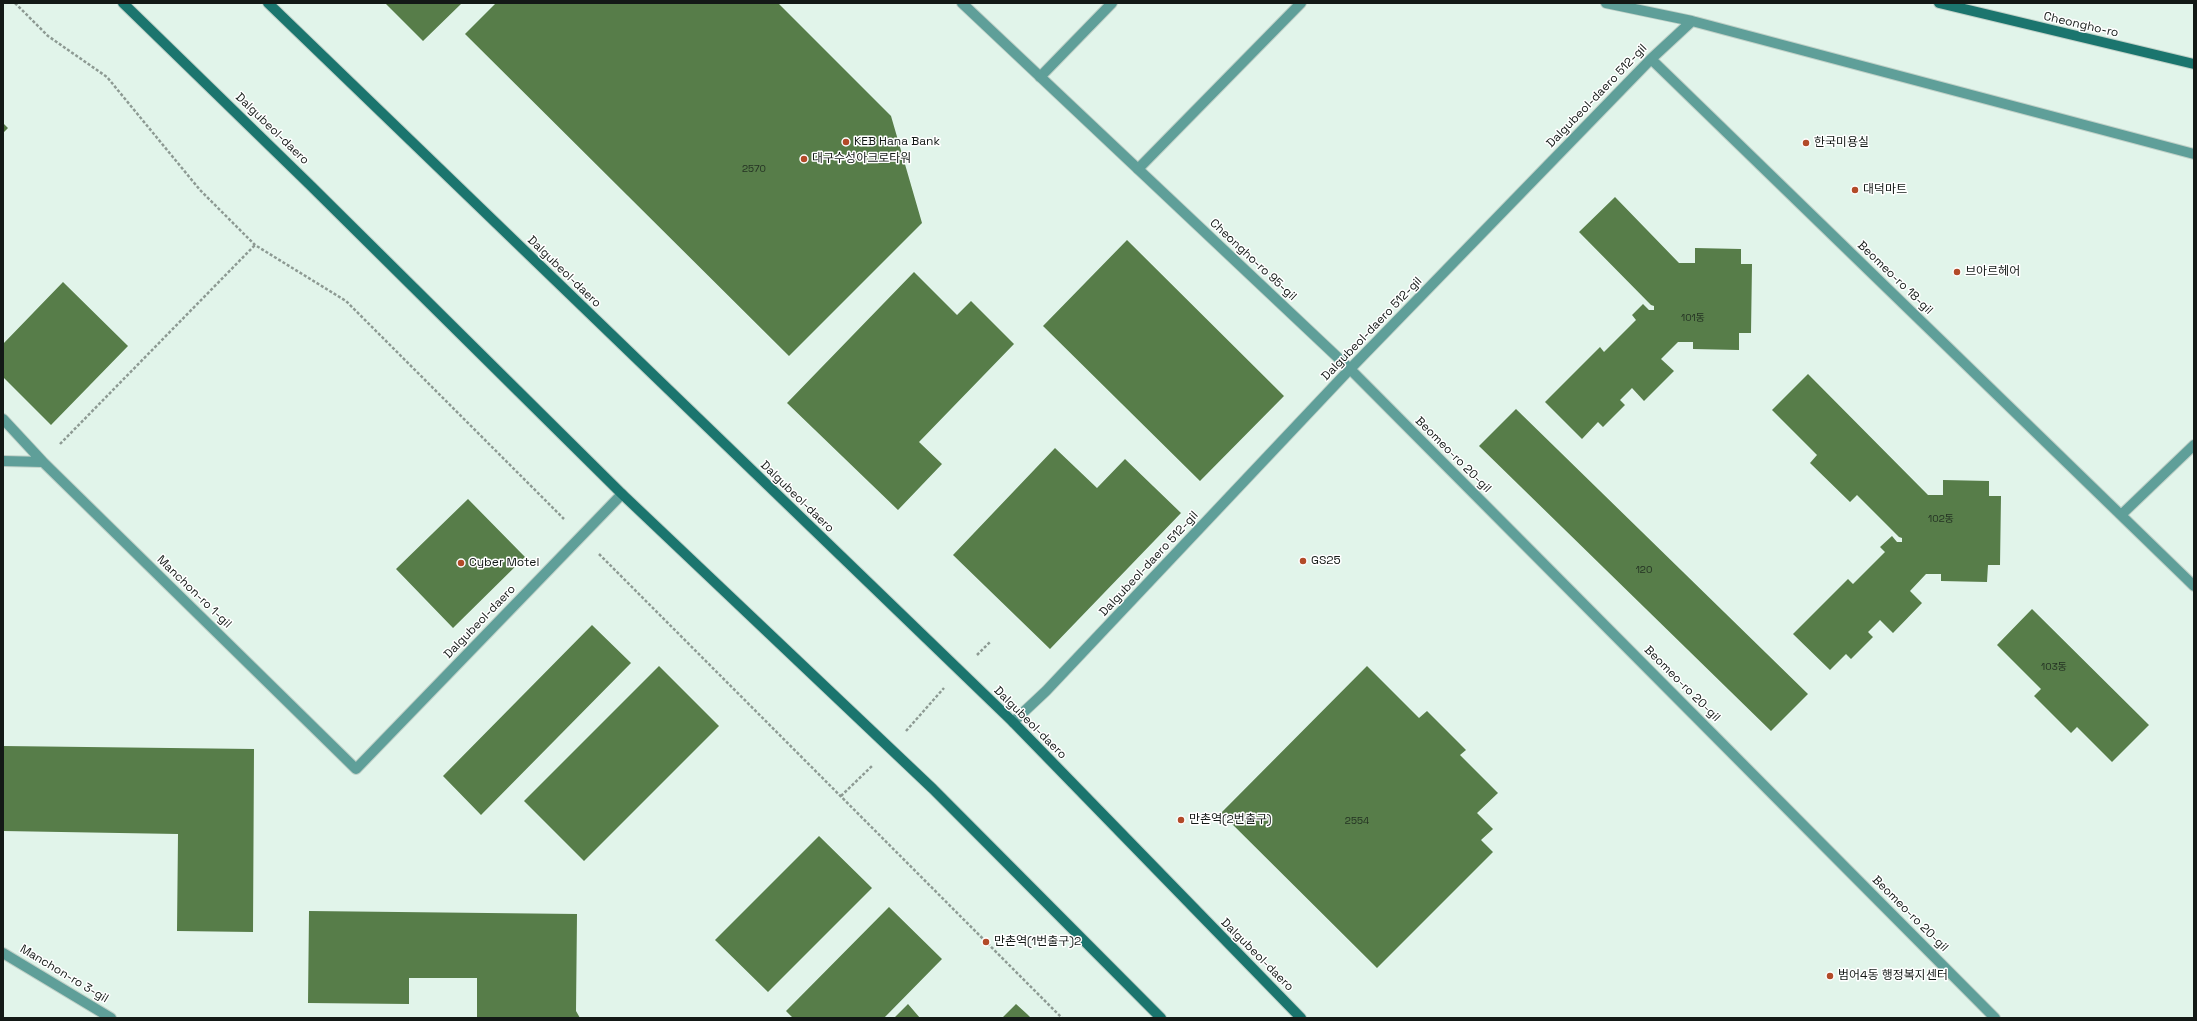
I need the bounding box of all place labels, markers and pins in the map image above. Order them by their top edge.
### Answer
place label: KEB Hana Bank [854,135,940,149]
place label: 한국미용실 [1814,136,1869,150]
marker: KEB Hana Bank [841,137,851,147]
marker: 한국미용실 [1801,138,1811,148]
place label: 대구수성아크로타워 [812,152,911,166]
marker: 대구수성아크로타워 [799,154,809,164]
place label: 대덕마트 [1863,183,1907,197]
marker: 대덕마트 [1850,185,1860,195]
place label: 브아르헤어 [1965,265,2020,279]
marker: 브아르헤어 [1952,267,1962,277]
place label: GS25 [1311,554,1341,568]
place label: Cyber Motel [469,556,539,570]
marker: GS25 [1298,556,1308,566]
marker: Cyber Motel [456,558,466,568]
place label: 만촌역(2번출구) [1189,813,1271,827]
marker: 만촌역(2번출구) [1176,815,1186,825]
place label: 만촌역(1번출구)2 [994,935,1081,949]
marker: 만촌역(1번출구)2 [981,937,991,947]
place label: 범어4동 행정복지센터 [1838,969,1948,983]
marker: 범어4동 행정복지센터 [1825,971,1835,981]

